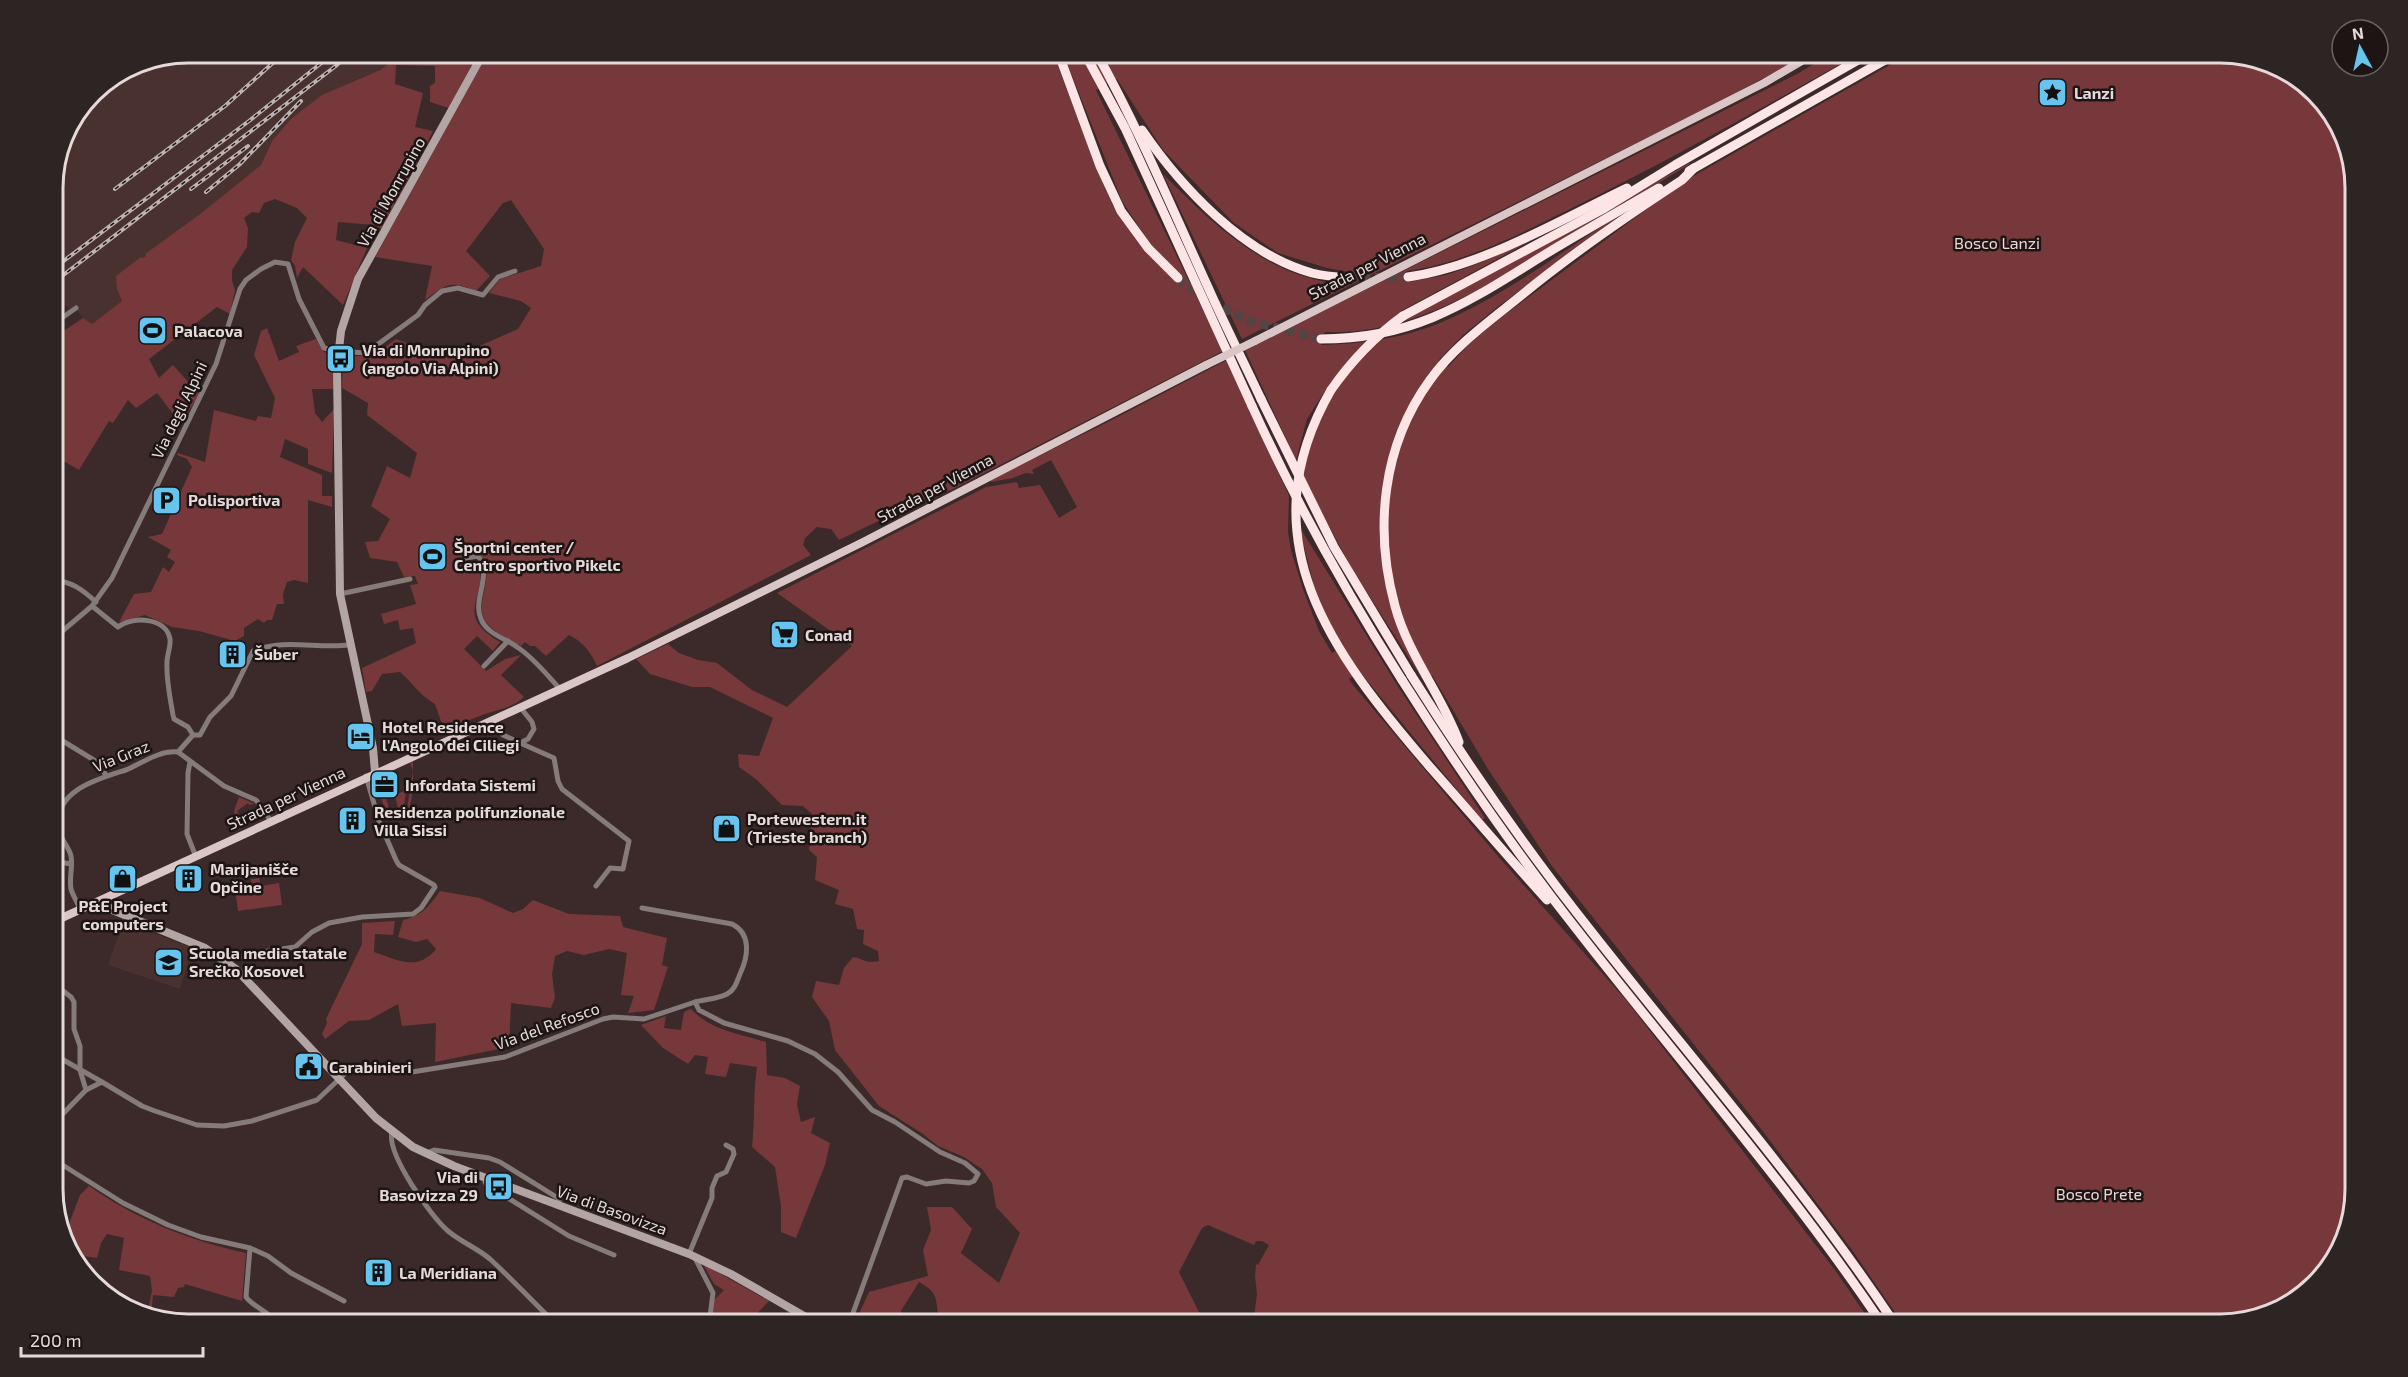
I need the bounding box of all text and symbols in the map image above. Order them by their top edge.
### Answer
north arrow [2330,18,2390,78]
text: N [2351,22,2365,43]
place icon: Lanzi [2037,77,2069,109]
place label: Lanzi [2074,83,2114,102]
street label: Via di Monrupino [353,134,429,250]
street label: Strada per Vienna [1305,228,1428,303]
park label: Bosco Lanzi [1954,233,2040,252]
sports icon: Palacova [137,315,169,347]
place label: Palacova [174,321,243,340]
place label: Via di Monrupino (angolo Via Alpini) [362,340,499,377]
bus stop icon: Via di Monrupino (angolo Via Alpini) [325,343,357,375]
street label: Via degli Alpini [147,358,210,462]
street label: Strada per Vienna [874,449,996,526]
parking icon: Polisportiva [151,484,183,516]
place label: Polisportiva [188,490,280,509]
place label: Športni center / Centro sportivo Pikelc [454,537,621,574]
sports icon: Športni center / Centro sportivo Pikelc [417,540,449,572]
supermarket icon: Conad [768,619,800,651]
place label: Conad [805,625,852,644]
building icon: Šuber [217,638,249,670]
place label: Šuber [254,644,298,663]
place label: Hotel Residence l'Angolo dei Ciliegi [382,717,519,754]
hotel icon: Hotel Residence l'Angolo dei Ciliegi [345,720,377,752]
street label: Via Graz [90,736,152,775]
street label: Strada per Vienna [224,762,348,833]
office icon: Infordata Sistemi [368,769,400,801]
place label: Infordata Sistemi [405,775,536,794]
place label: Residenza polifunzionale Villa Sissi [374,802,565,839]
building icon: Residenza polifunzionale Villa Sissi [337,805,369,837]
place label: Portewestern.it (Trieste branch) [747,809,867,846]
shop icon: Portewestern.it (Trieste branch) [710,812,742,844]
place label: Marijanišče Opčine [210,859,298,896]
shop icon: P&E Project computers [107,862,139,894]
building icon: Marijanišče Opčine [173,862,205,894]
place label: P&E Project computers [78,896,168,933]
place label: Scuola media statale Srečko Kosovel [189,943,347,980]
school or university icon: Scuola media statale Srečko Kosovel [152,946,184,978]
street label: Via del Refosco [492,998,602,1053]
public building icon: Carabinieri [292,1051,324,1083]
place label: Carabinieri [329,1057,412,1076]
place label: Via di Basovizza 29 [379,1167,478,1204]
bus stop icon: Via di Basovizza 29 [483,1170,515,1202]
street label: Via di Basovizza [554,1181,670,1238]
park label: Bosco Prete [2056,1184,2142,1203]
building icon: La Meridiana [362,1257,394,1289]
place label: La Meridiana [399,1263,497,1282]
scale bar [21,1320,202,1358]
text: 200 m [30,1329,82,1351]

